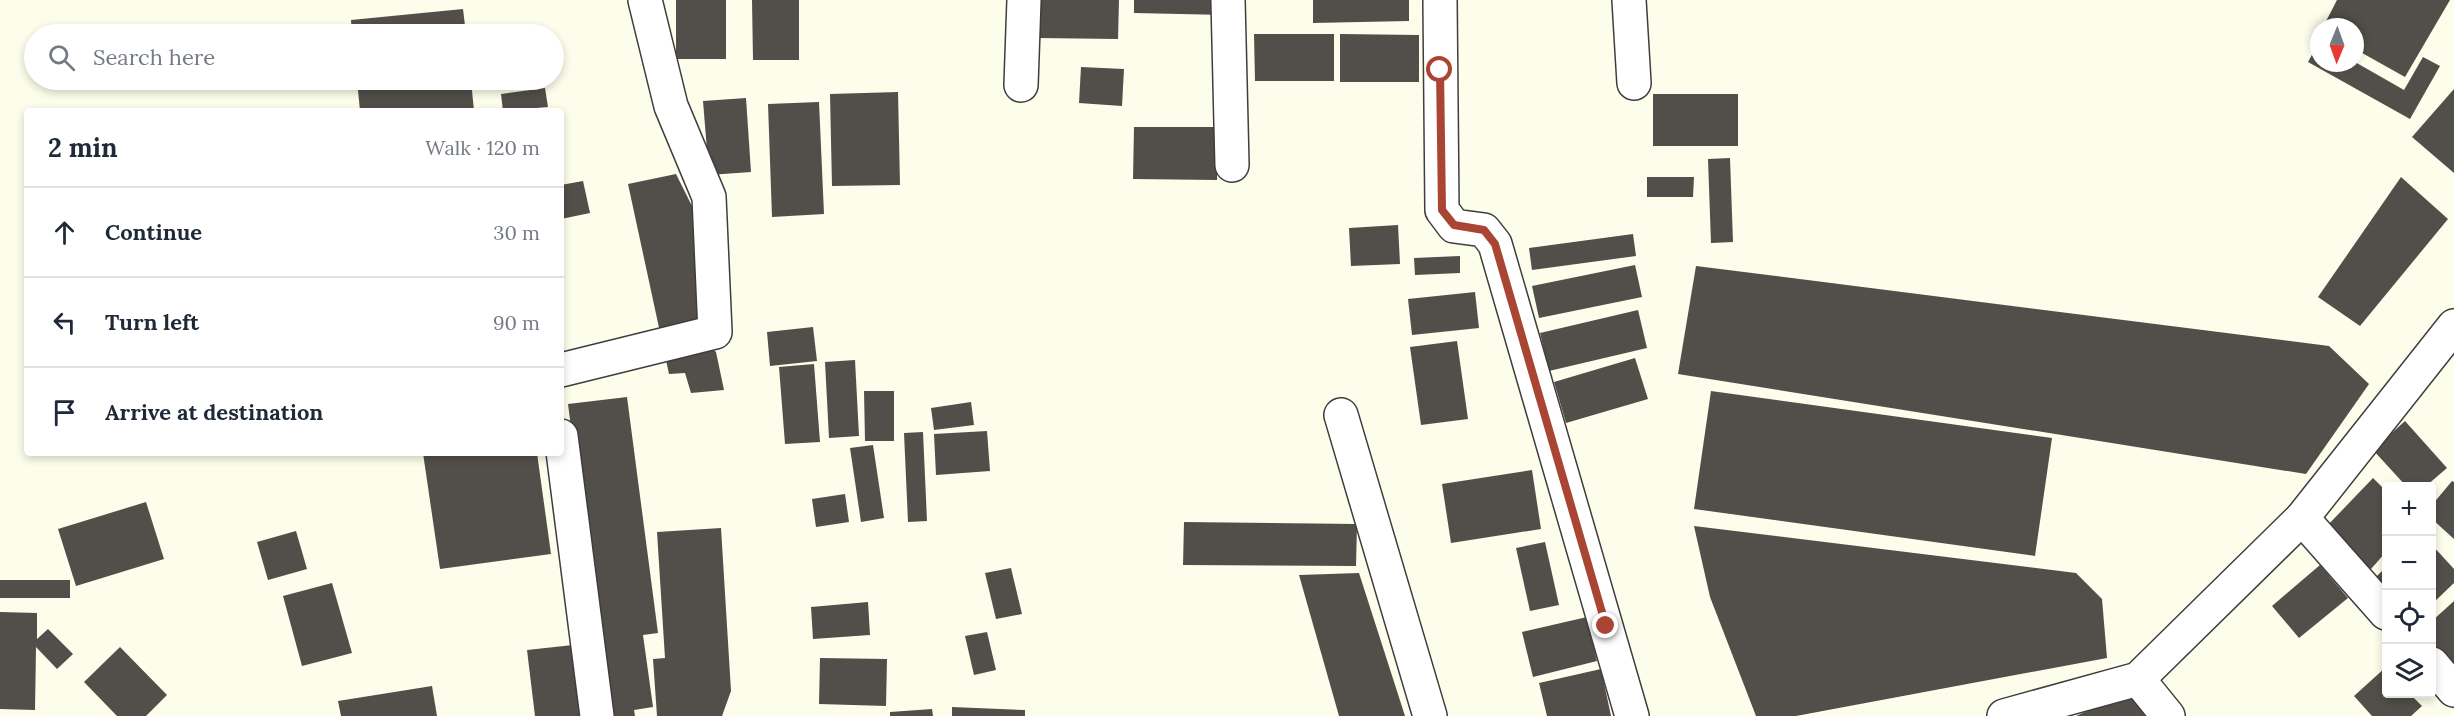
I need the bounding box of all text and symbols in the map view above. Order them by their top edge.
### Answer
north arrow [2310,18,2364,72]
search box [24,24,564,90]
icon: search [45,41,78,74]
text: Search here [93,43,215,71]
route start [1426,56,1452,82]
text: 2 min [48,131,118,164]
text: Walk · 120 m [425,135,540,160]
icon: ahead [48,216,81,249]
text: Continue [105,218,202,246]
text: 30 m [493,220,540,245]
icon: left [48,306,81,339]
text: Turn left [105,308,199,336]
text: 90 m [493,310,540,335]
icon: arrive [48,396,81,429]
text: Arrive at destination [105,398,323,426]
map controls [2382,482,2436,698]
button: + [2382,482,2436,536]
button: − [2382,536,2436,590]
button: locate [2382,590,2436,644]
route end [1592,612,1618,638]
button: layers [2382,644,2436,698]

